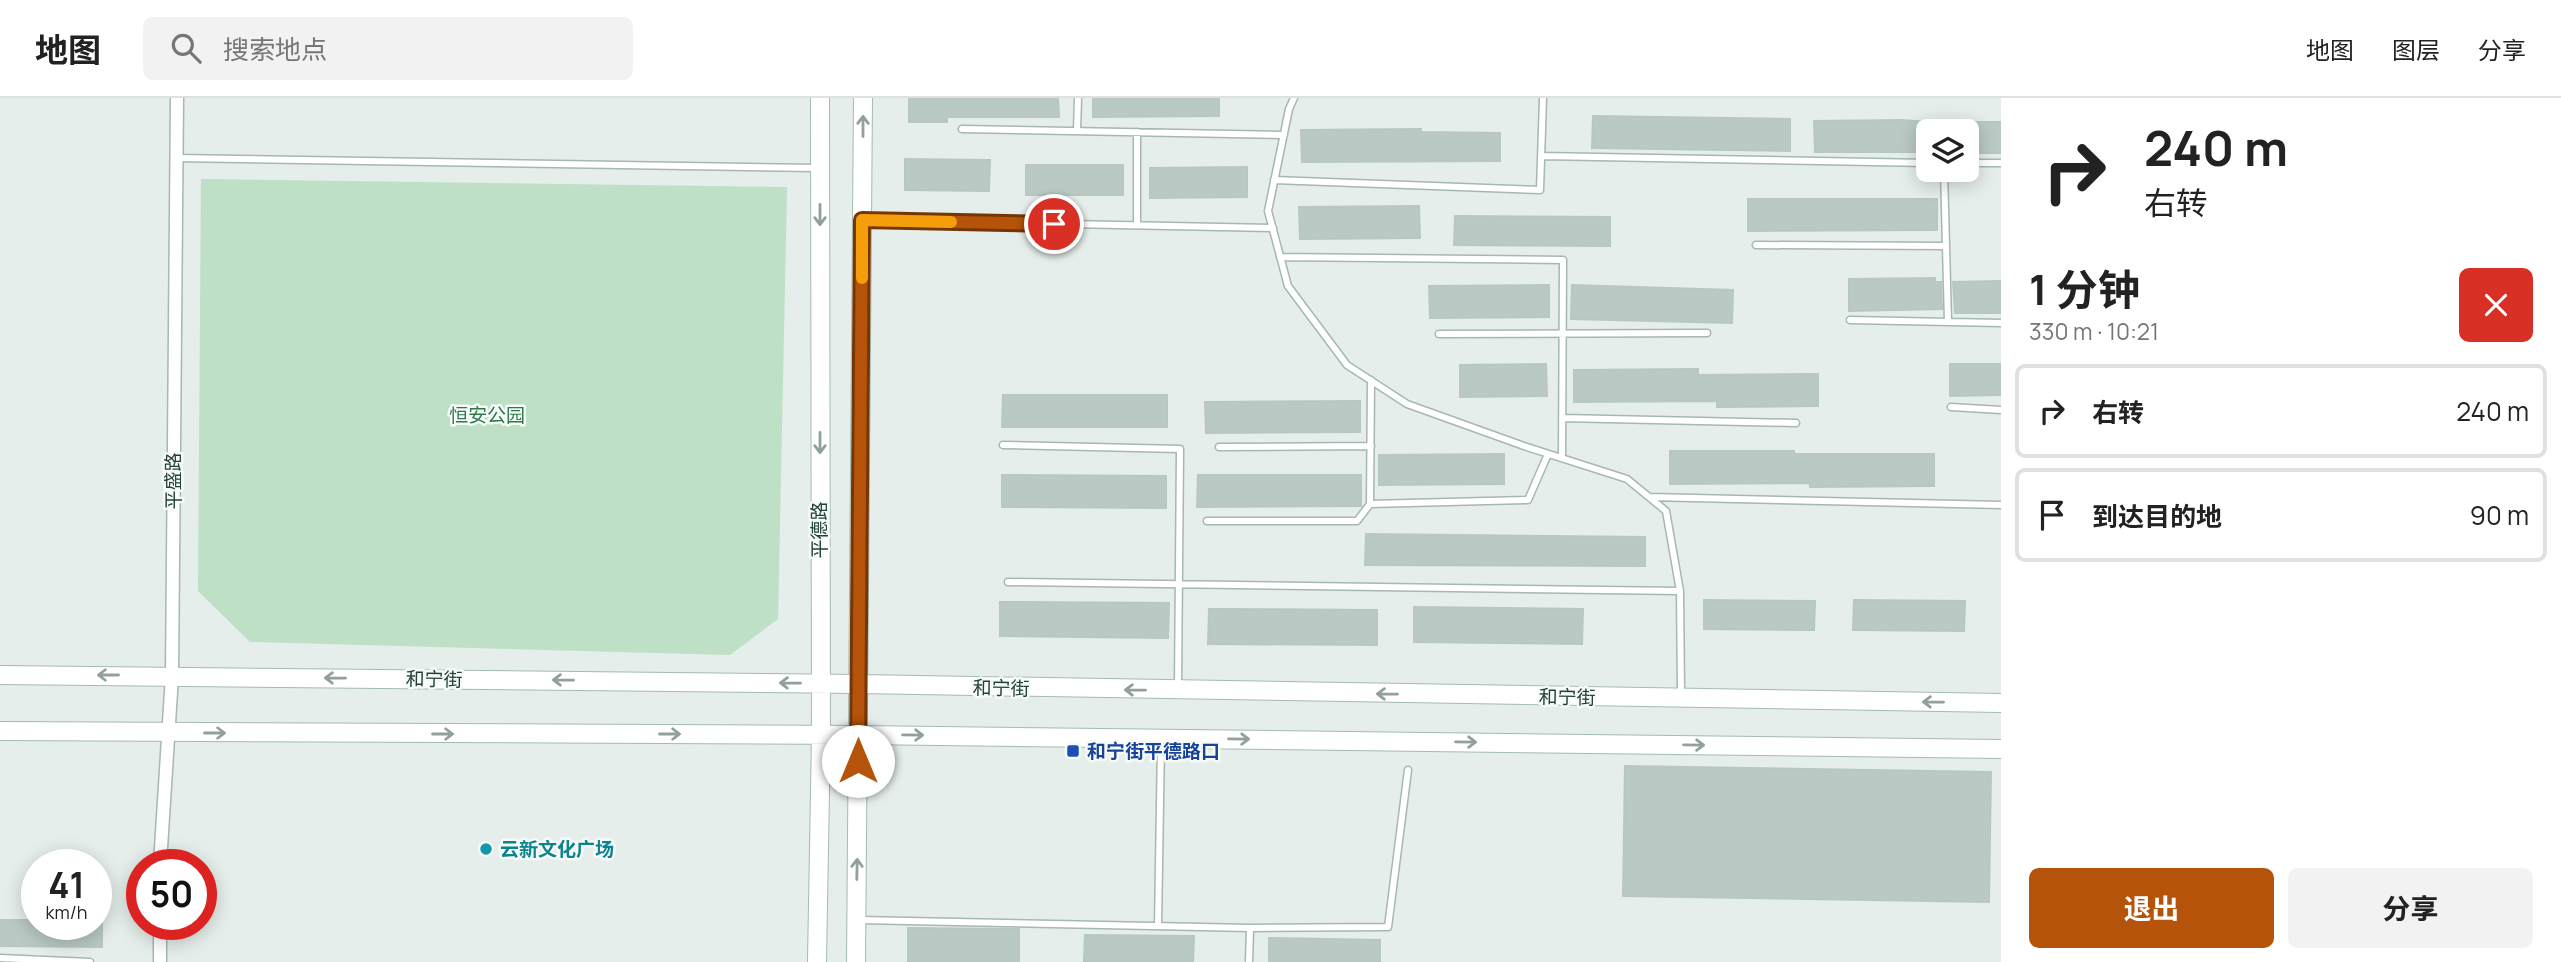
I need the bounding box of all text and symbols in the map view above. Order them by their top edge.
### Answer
search box [143,17,633,80]
text: 地图 [35,27,101,72]
icon: search [167,29,205,67]
text: 搜索地点 [223,31,327,67]
text: 地图 [2306,33,2354,66]
text: 图层 [2392,33,2440,66]
text: 分享 [2478,33,2526,66]
text: 240 m [2144,114,2288,181]
one-way arrow [856,115,870,138]
map controls [1916,119,1979,182]
button: layers [1916,119,1979,182]
icon: right [2029,126,2120,217]
text: 右转 [2144,181,2208,225]
pin [1024,194,1084,254]
one-way arrow [813,203,827,226]
icon: arrive [1035,205,1073,243]
text: 1 分钟 [2029,260,2140,318]
button: close [2459,268,2533,342]
text: 330 m · 10:21 [2029,315,2159,347]
icon: right [2033,392,2071,430]
text: 240 m [2456,393,2529,429]
text: 右转 [2092,394,2144,430]
park label: 恒安公园 [449,402,525,428]
one-way arrow [813,431,827,454]
street label: 平盛路 [160,452,186,510]
icon: arrive [2033,496,2071,534]
text: 90 m [2470,497,2529,533]
text: 到达目的地 [2092,498,2222,534]
street label: 平德路 [806,501,832,559]
street label: 和宁街 [405,666,463,692]
one-way arrow [97,668,120,682]
one-way arrow [324,671,347,684]
one-way arrow [552,674,575,687]
street label: 和宁街 [972,675,1030,701]
one-way arrow [779,676,802,690]
one-way arrow [1124,683,1147,697]
street label: 和宁街 [1538,684,1596,710]
one-way arrow [1376,687,1399,701]
one-way arrow [1922,696,1945,709]
position arrow [821,724,895,798]
one-way arrow [203,726,226,740]
one-way arrow [431,727,454,741]
one-way arrow [658,727,681,741]
one-way arrow [902,729,925,742]
one-way arrow [1227,733,1250,746]
one-way arrow [1455,736,1478,749]
place label: 和宁街平德路口 [1087,738,1220,764]
one-way arrow [1682,738,1705,752]
marker: 和宁街平德路口 [1065,743,1081,759]
place label: 云新文化广场 [500,836,614,862]
marker: 云新文化广场 [478,841,494,857]
speed limit sign: 50 [126,849,217,940]
one-way arrow [850,858,864,881]
text: 41 [48,861,85,909]
button: 退出 [2029,868,2274,948]
button: 分享 [2288,868,2533,948]
text: km/h [46,900,87,924]

